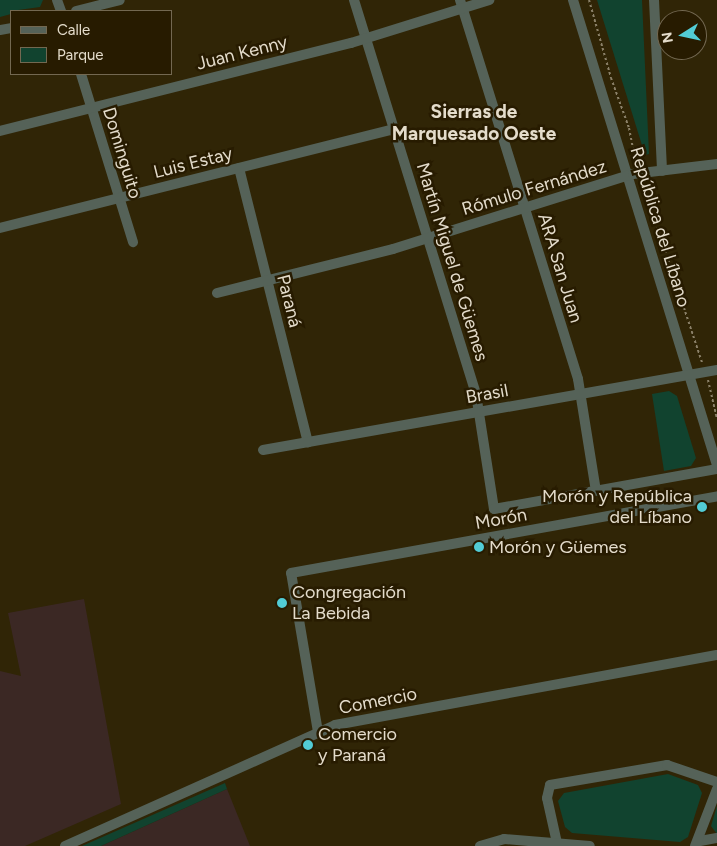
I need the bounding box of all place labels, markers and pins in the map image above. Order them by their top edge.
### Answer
place label: Morón y República del Líbano [542,486,692,528]
marker: Morón y República del Líbano [696,501,708,513]
place label: Morón y Güemes [489,536,627,558]
marker: Morón y Güemes [473,541,485,553]
place label: Congregación La Bebida [292,582,406,624]
marker: Congregación La Bebida [276,597,288,609]
place label: Comercio y Paraná [318,724,397,766]
marker: Comercio y Paraná [302,739,314,751]

